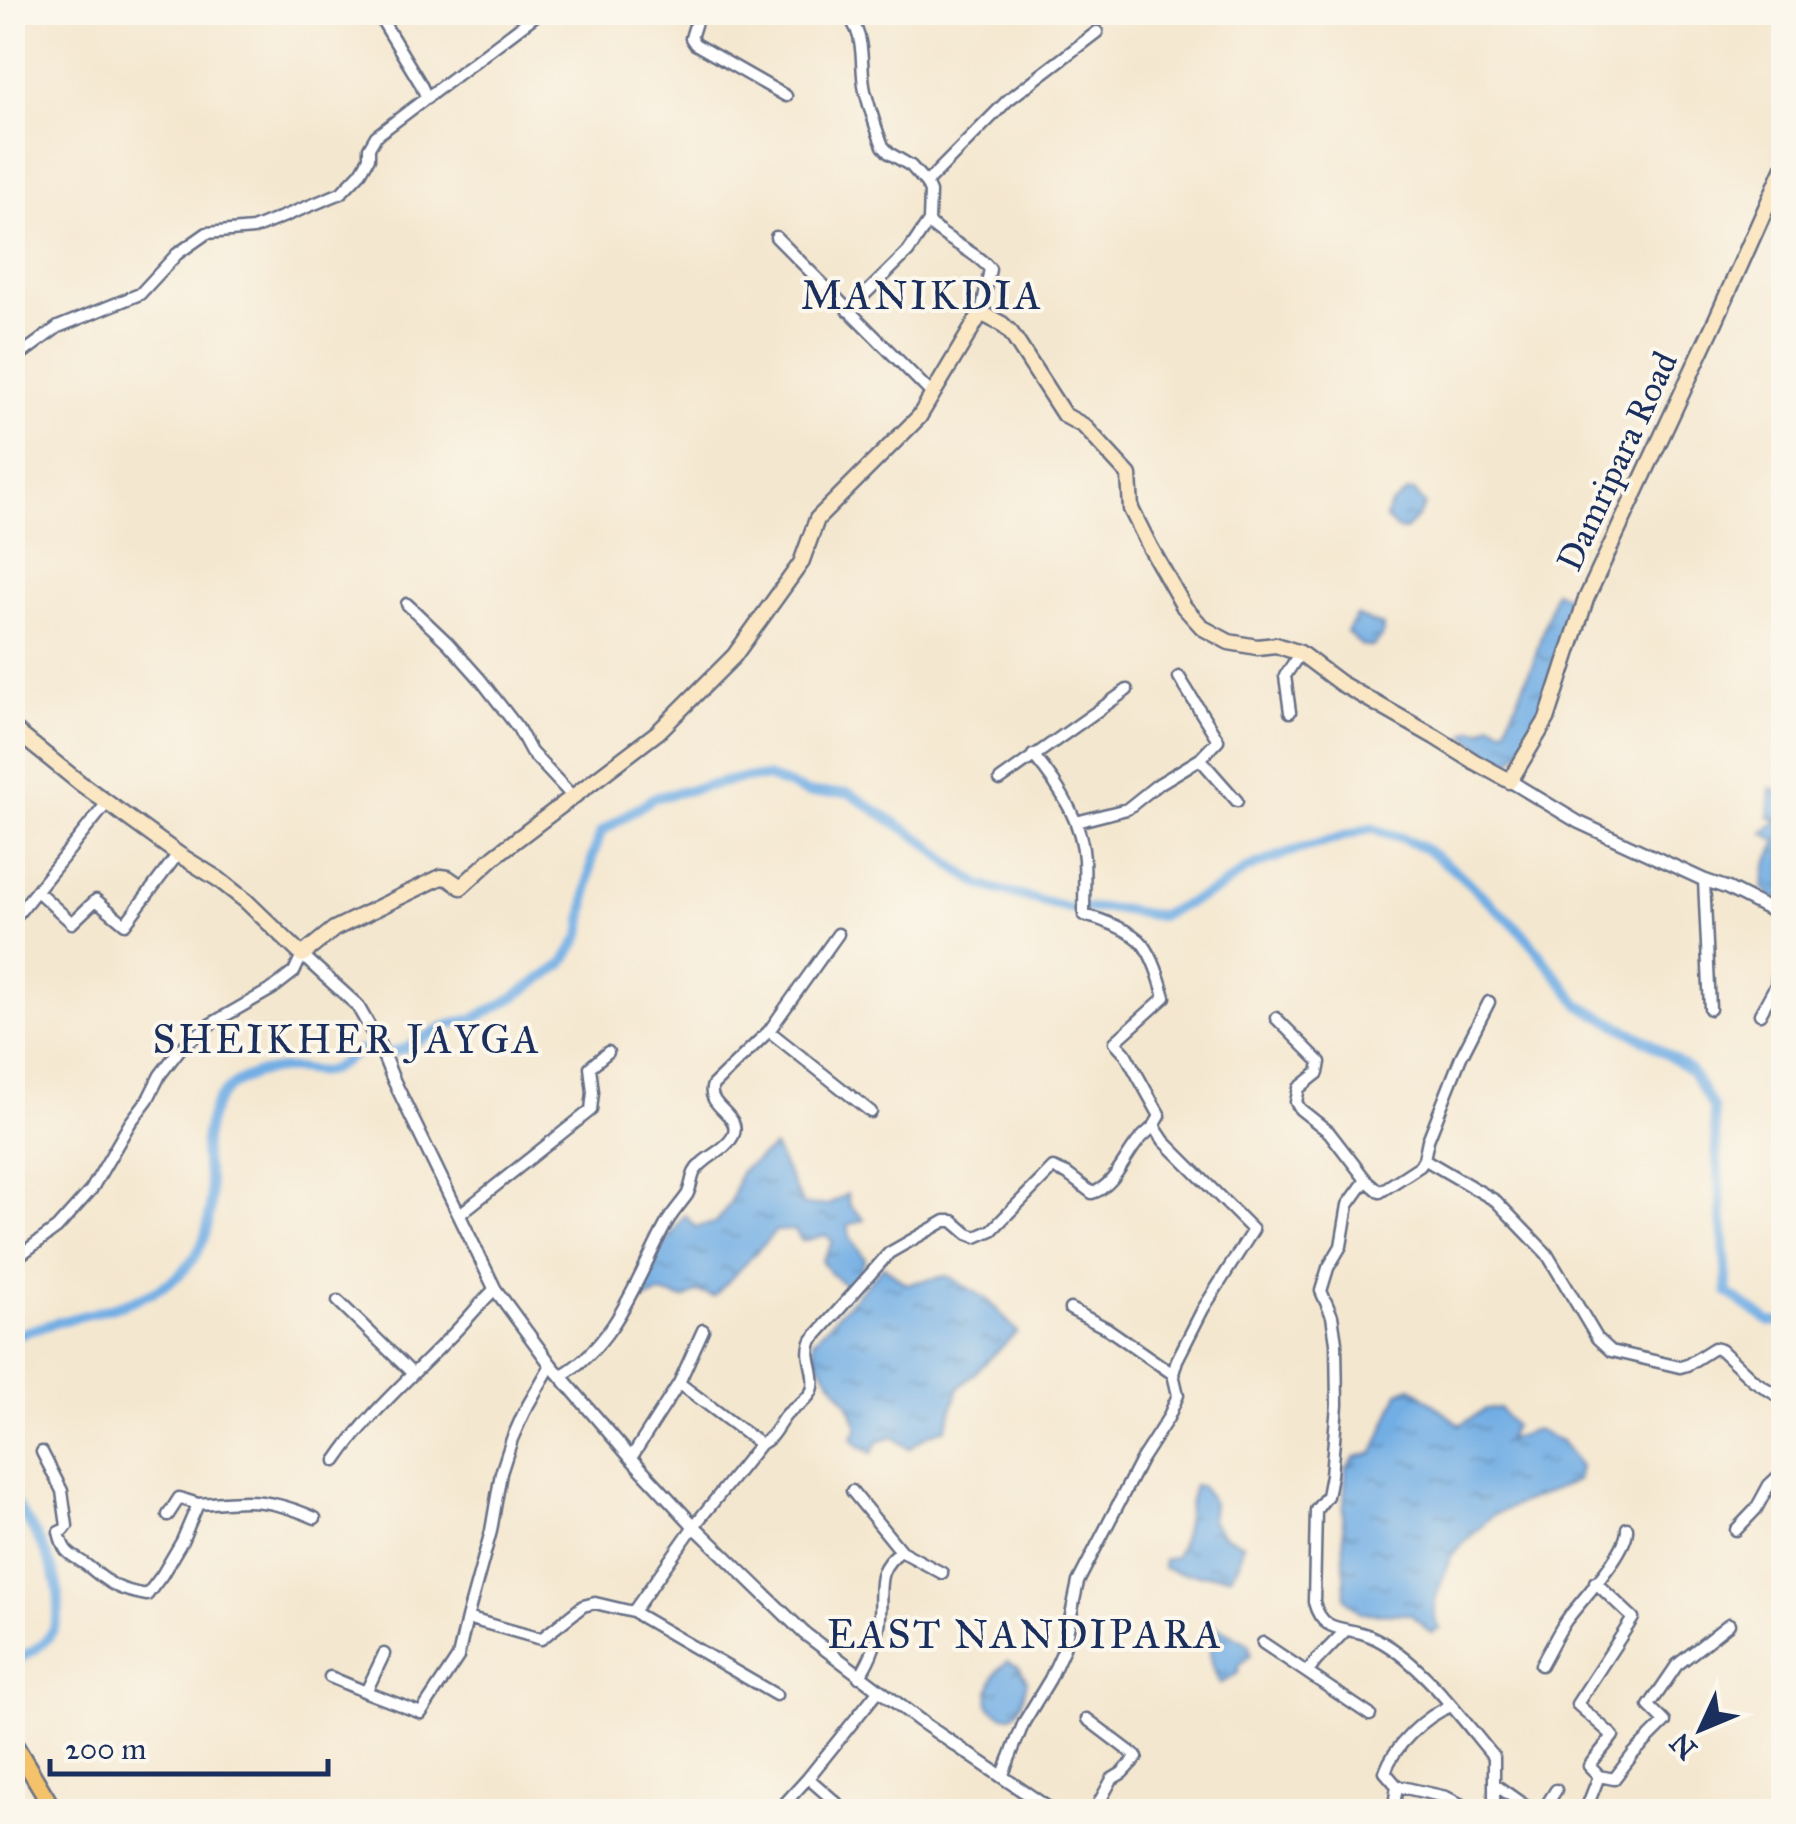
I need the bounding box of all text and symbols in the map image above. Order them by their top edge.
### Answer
district label: MANIKDIA [801,271,1043,320]
street label: Damripara Road [1548,344,1687,578]
district label: SHEIKHER JAYGA [152,1015,542,1064]
district label: EAST NANDIPARA [827,1610,1223,1659]
north arrow [1651,1679,1751,1779]
scale bar [50,1714,328,1776]
text: N [1662,1725,1704,1767]
text: 200 m [65,1731,146,1767]

